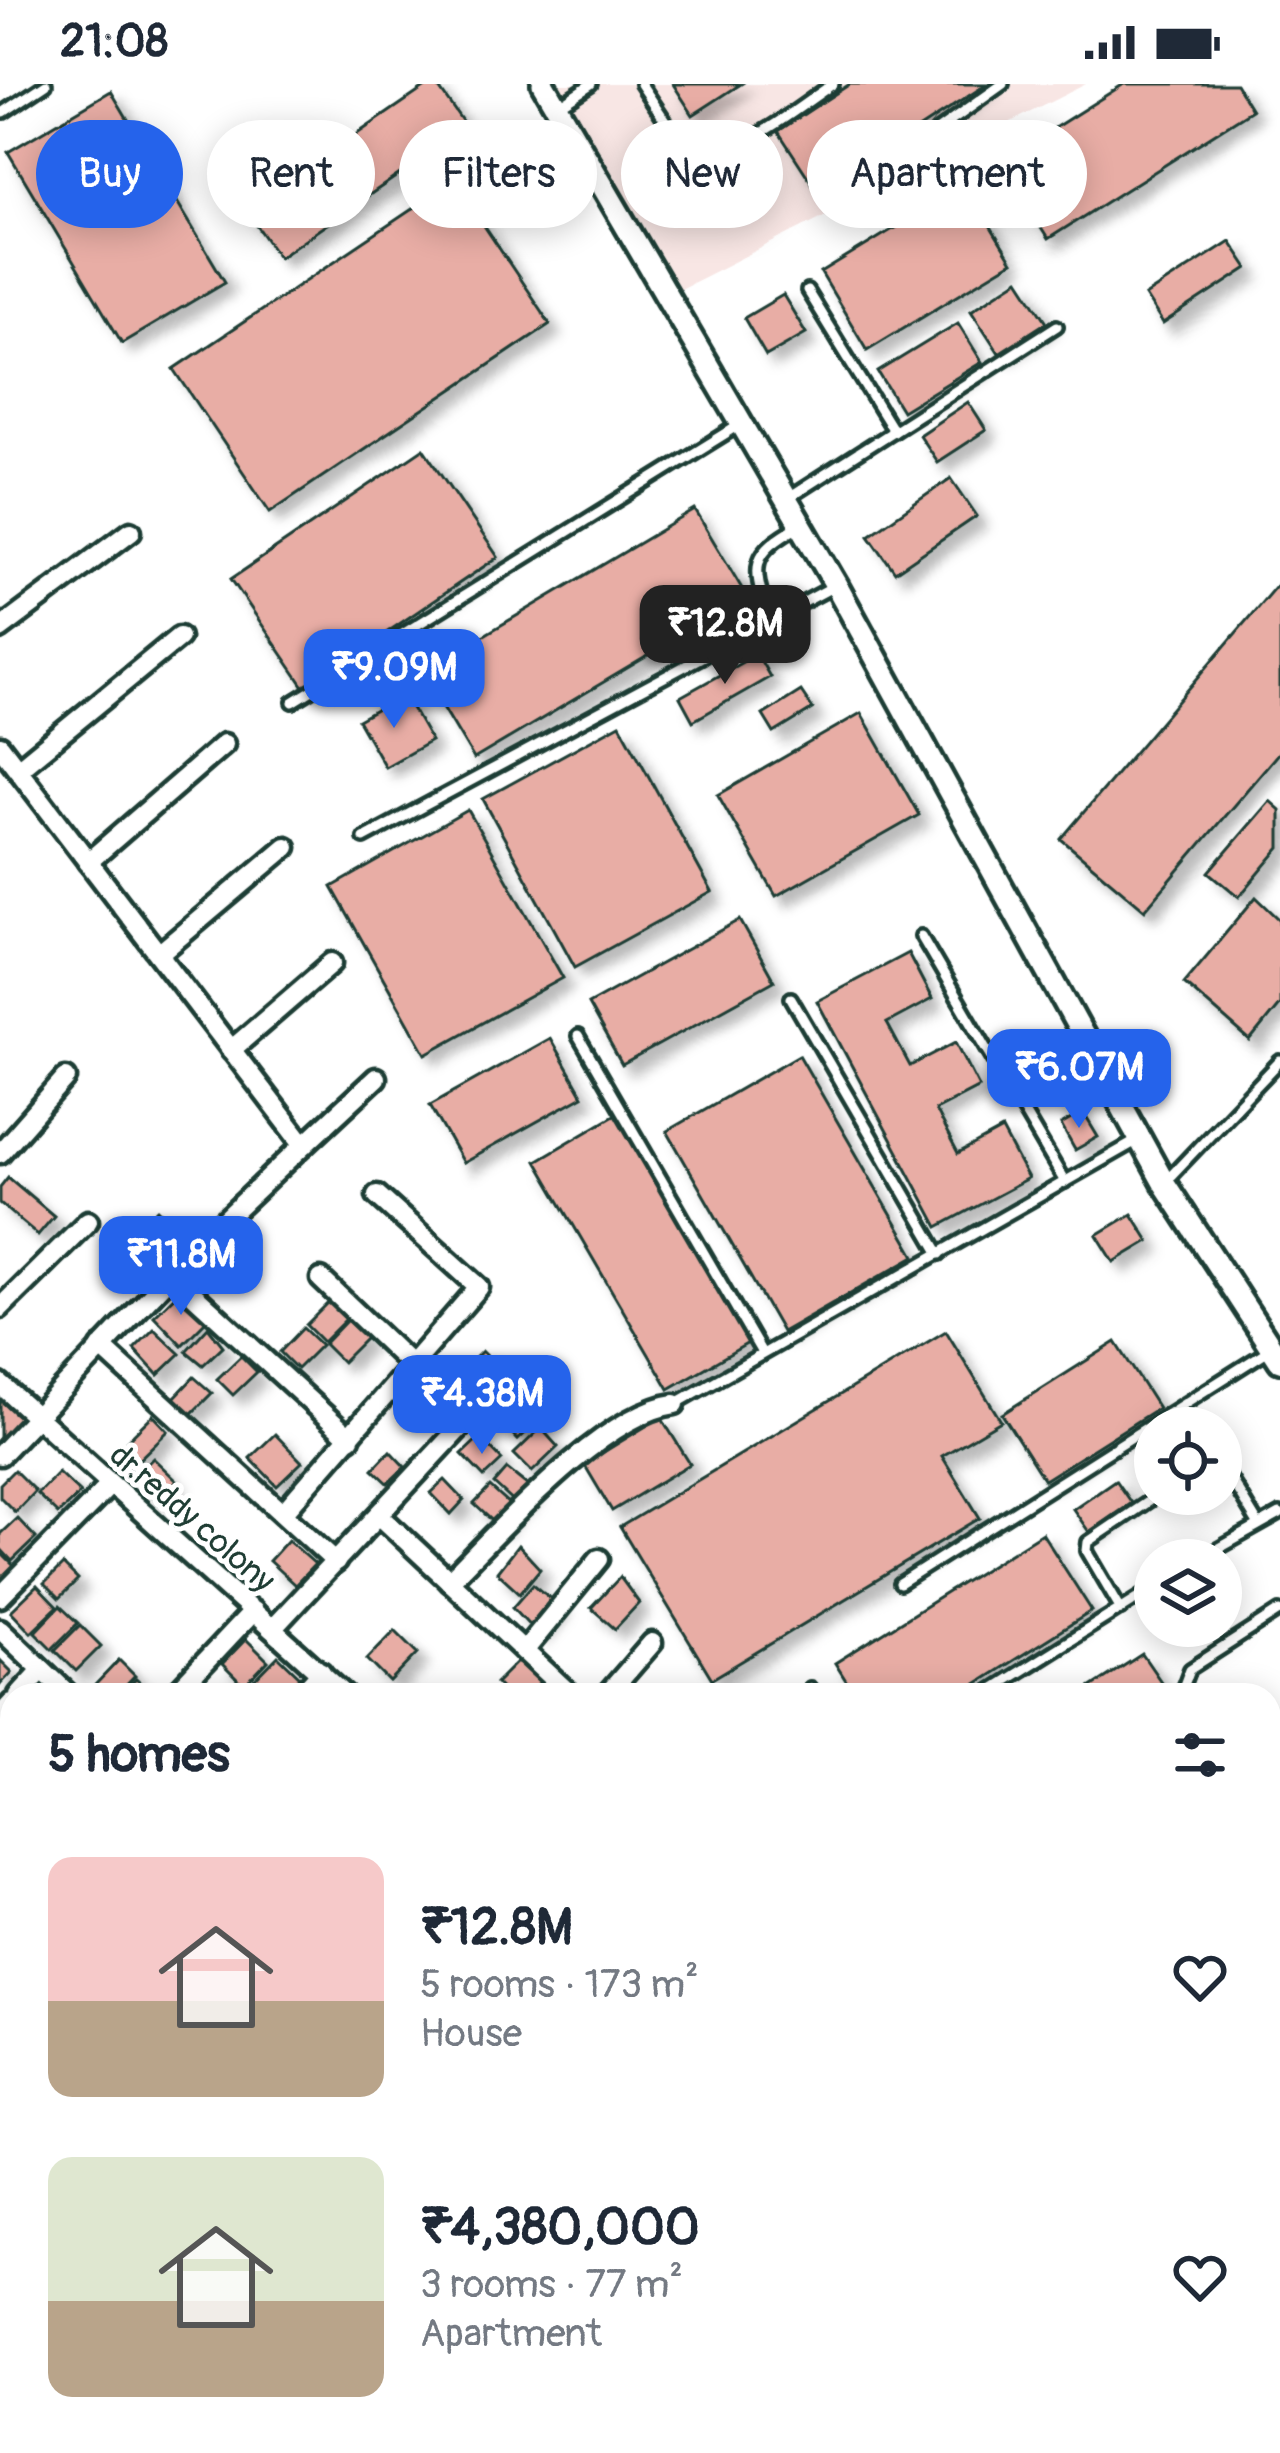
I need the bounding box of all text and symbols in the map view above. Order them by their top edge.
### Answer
text: 21:08 [60,14,168,70]
chip: Buy [36,120,183,228]
chip: Rent [207,120,375,228]
chip: Filters [399,120,597,228]
chip: New [621,120,783,228]
chip: Apartment [807,120,1087,228]
pin: ₹12.8M [627,585,823,687]
text: ₹12.8M [667,599,783,648]
pin: ₹9.09M [296,629,492,731]
text: ₹9.09M [331,643,457,692]
pin: ₹6.07M [981,1029,1177,1131]
text: ₹6.07M [1014,1043,1144,1092]
pin: ₹11.8M [83,1216,279,1318]
text: ₹11.8M [126,1230,236,1279]
pin: ₹4.38M [384,1355,580,1457]
text: ₹4.38M [420,1369,544,1418]
map controls [1134,1407,1242,1647]
button: locate [1134,1407,1242,1515]
street label: dr.reddy colony [101,1435,283,1601]
button: layers [1134,1539,1242,1647]
icon: filters [1167,1722,1233,1788]
text: 5 homes [48,1723,230,1787]
text: ₹12.8M [420,1896,573,1960]
icon: home [144,1905,288,2049]
icon: heart [1167,1944,1233,2010]
text: 5 rooms · 173 m² [420,1960,699,2009]
text: House [420,2009,522,2058]
text: ₹4,380,000 [420,2196,700,2260]
icon: home [144,2205,288,2349]
icon: heart [1167,2244,1233,2310]
text: 3 rooms · 77 m² [420,2260,683,2309]
text: Apartment [420,2309,602,2358]

